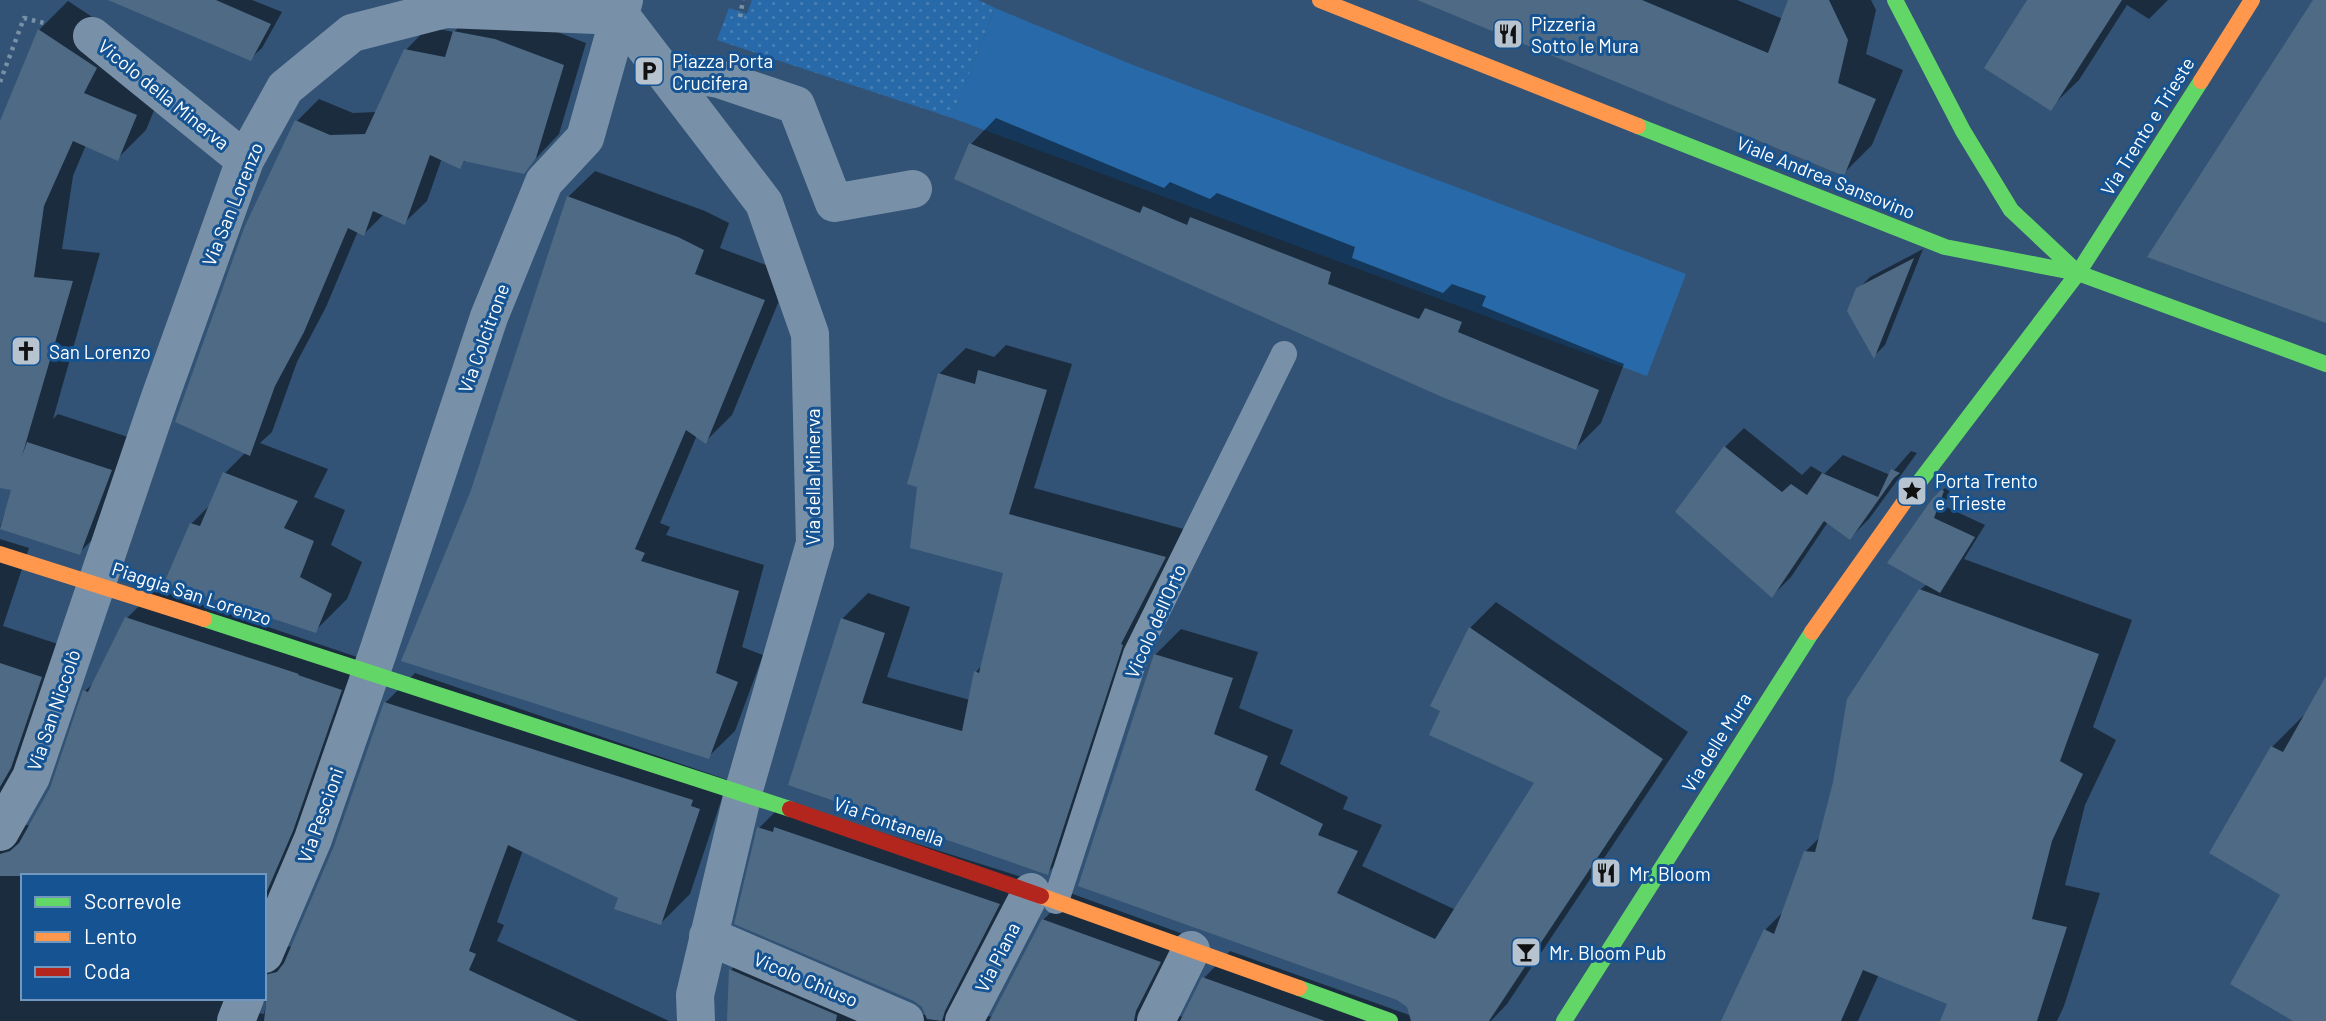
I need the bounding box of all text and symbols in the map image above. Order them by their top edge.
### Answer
place label: Pizzeria Sotto le Mura [1531,12,1639,57]
restaurant icon: Pizzeria Sotto le Mura [1491,17,1525,51]
street label: Vicolo della Minerva [94,34,234,154]
place label: Piazza Porta Crucifera [672,49,773,94]
street label: Via Trento e Trieste [2095,53,2199,199]
parking icon: Piazza Porta Crucifera [632,54,666,88]
street label: Viale Andrea Sansovino [1733,131,1919,223]
street label: Via San Lorenzo [197,139,267,269]
street label: Via Colcitrone [453,280,513,396]
church icon: San Lorenzo [9,334,43,368]
place label: San Lorenzo [49,340,151,363]
street label: Via della Minerva [801,409,824,545]
place label: Porta Trento e Trieste [1935,469,2038,514]
place icon: Porta Trento e Trieste [1895,474,1929,508]
street label: Piaggia San Lorenzo [109,556,275,630]
street label: Vicolo dell'Orto [1120,560,1190,682]
street label: Via San Niccolò [22,646,84,774]
street label: Via delle Mura [1676,688,1756,796]
street label: Via Pescioni [292,764,348,866]
street label: Via Fontanella [831,791,947,851]
restaurant icon: Mr. Bloom [1589,856,1623,890]
place label: Mr. Bloom [1629,862,1711,885]
legend [21,874,266,1000]
text: Scorrevole [84,888,182,913]
street label: Via Piana [970,918,1024,996]
text: Lento [84,923,137,948]
bar icon: Mr. Bloom Pub [1509,935,1543,969]
place label: Mr. Bloom Pub [1549,941,1666,964]
street label: Vicolo Chiuso [750,947,862,1011]
text: Coda [84,958,130,983]

